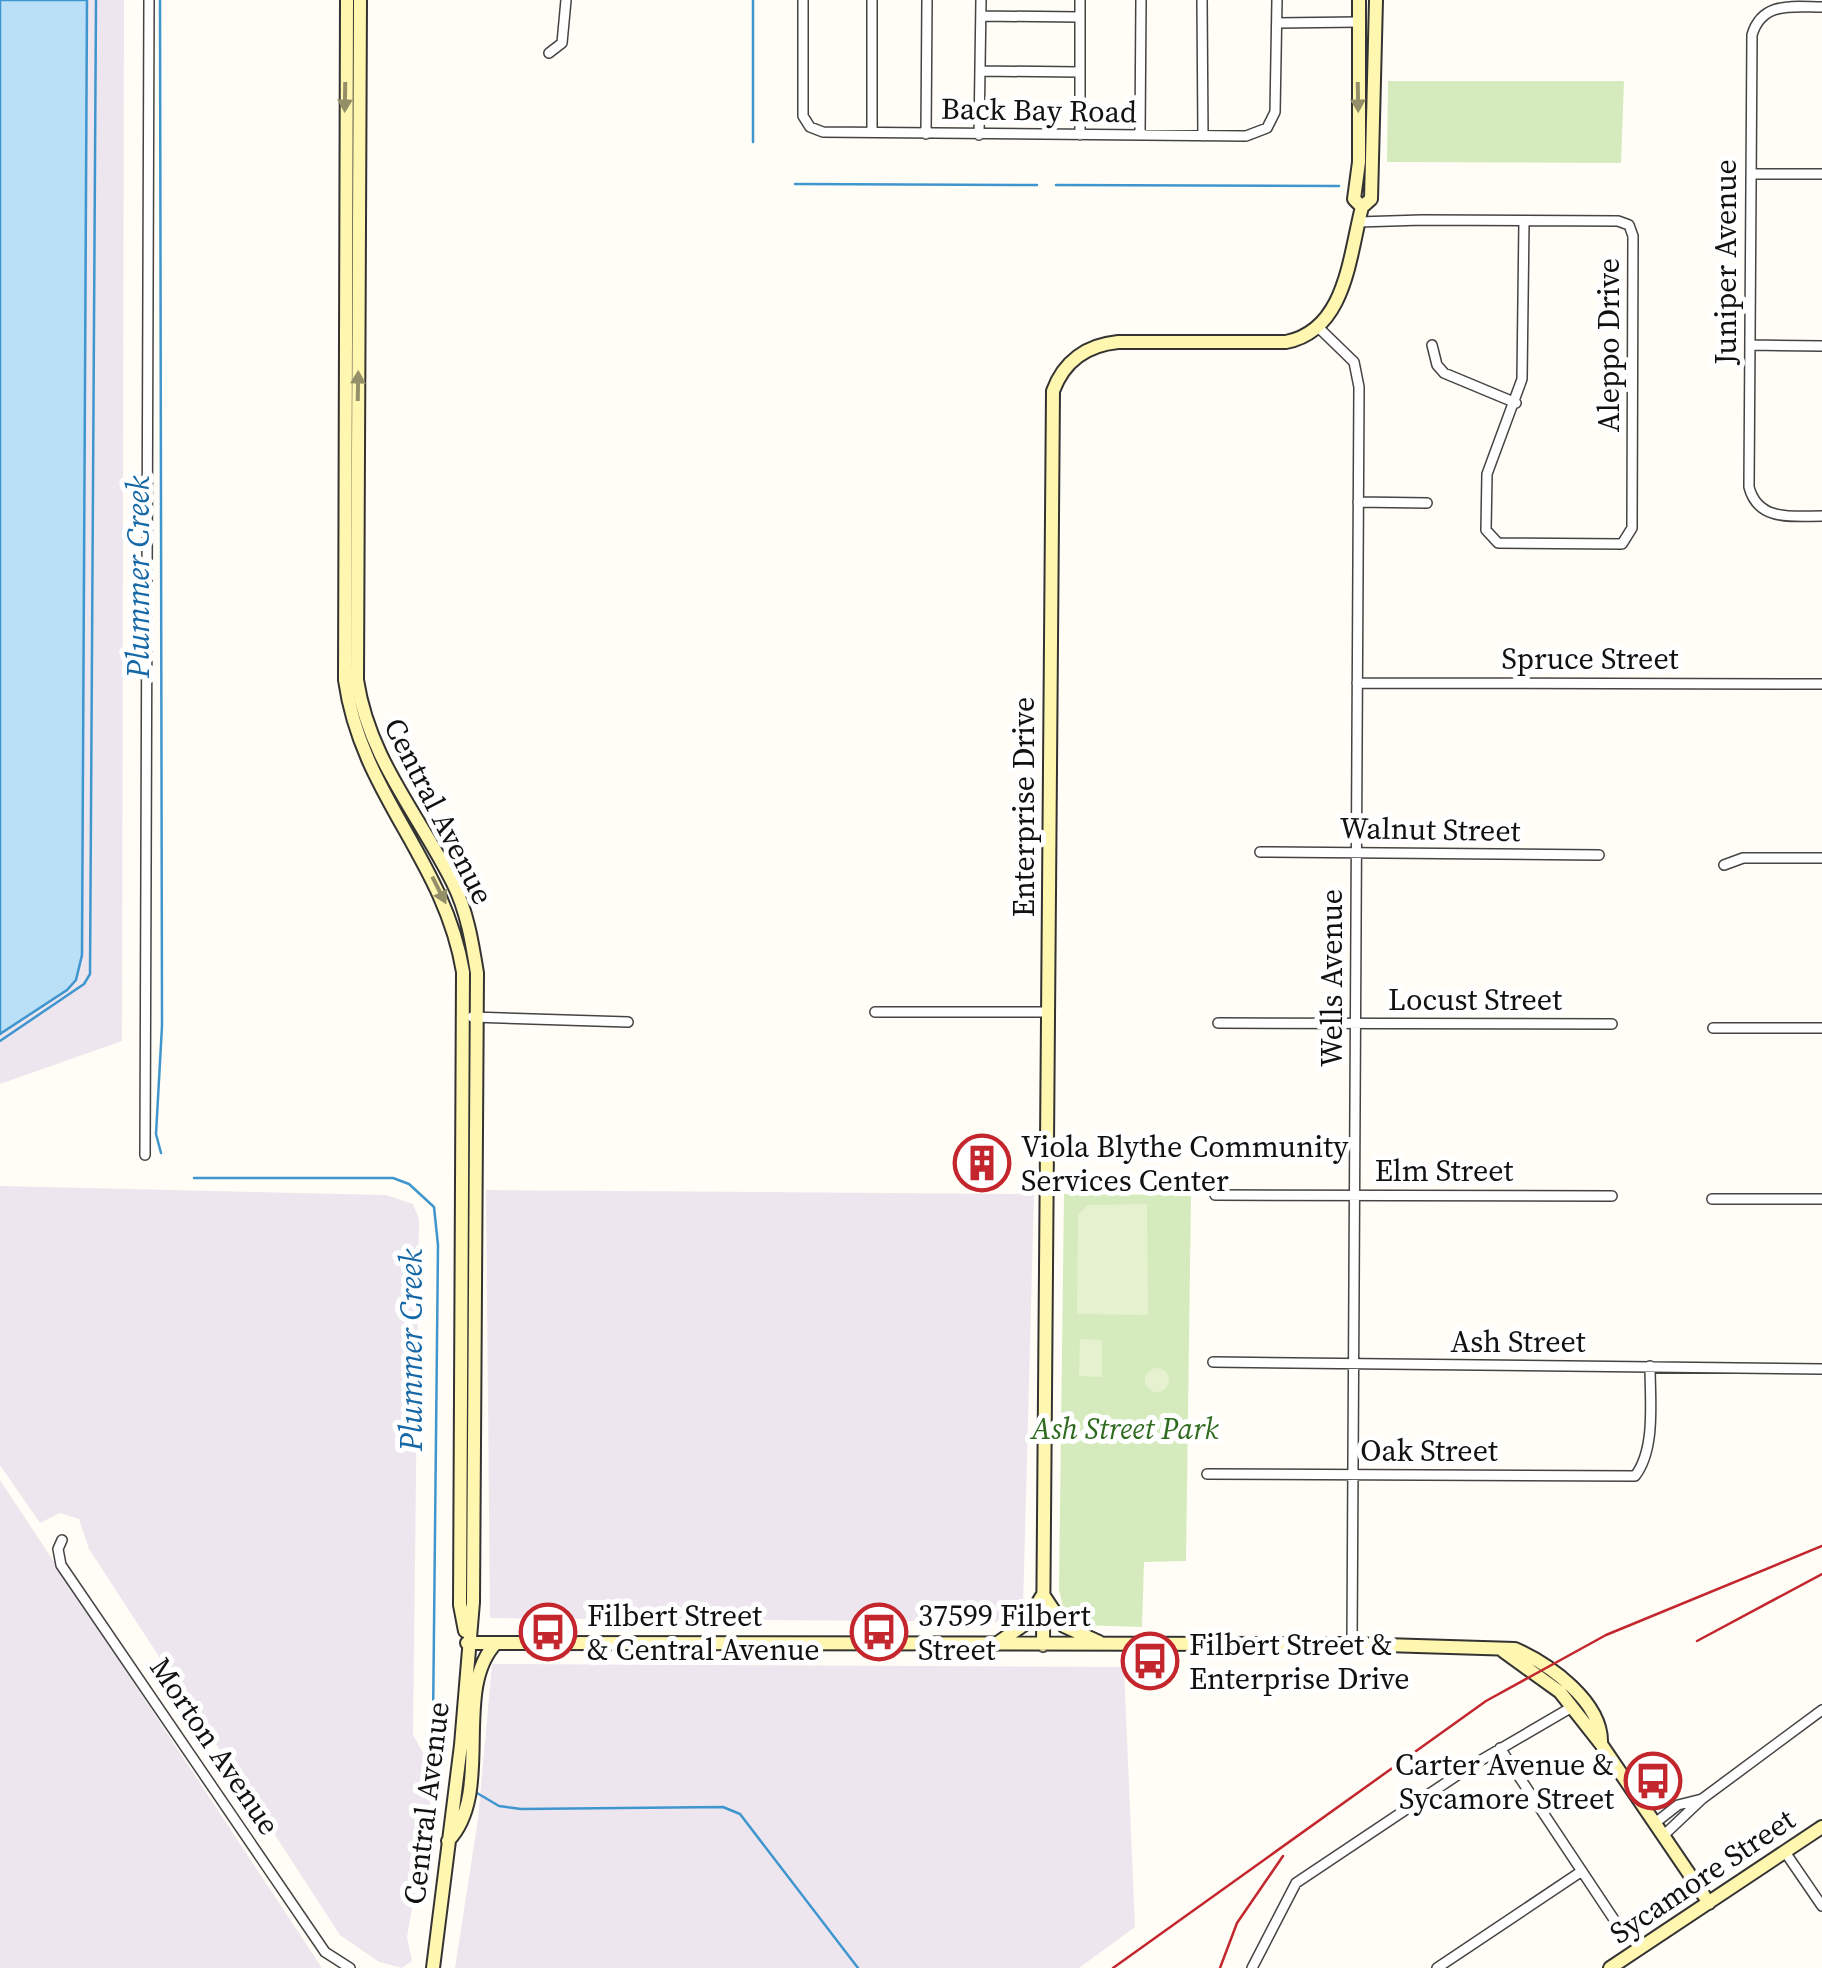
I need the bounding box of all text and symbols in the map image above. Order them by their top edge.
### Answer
one-way arrow [337,82,353,114]
one-way arrow [1350,82,1366,114]
street label: Back Bay Road [941,88,1137,132]
street label: Juniper Avenue [1705,159,1746,366]
street label: Aleppo Drive [1588,258,1629,432]
one-way arrow [351,369,367,401]
water label: Plummer Creek [116,475,160,679]
street label: Spruce Street [1502,638,1679,679]
street label: Enterprise Drive [1003,697,1044,917]
street label: Central Avenue [374,711,504,911]
street label: Walnut Street [1339,807,1521,851]
one-way arrow [430,875,447,904]
street label: Wells Avenue [1311,889,1352,1067]
street label: Locust Street [1388,979,1562,1020]
place label: Viola Blythe Community Services Center [1021,1126,1349,1201]
building icon: Viola Blythe Community Services Center [952,1133,1012,1193]
street label: Elm Street [1375,1150,1514,1191]
water label: Plummer Creek [389,1248,433,1452]
street label: Ash Street [1450,1321,1586,1362]
park label: Ash Street Park [1029,1408,1220,1449]
street label: Oak Street [1360,1430,1498,1471]
place label: Filbert Street & Central Avenue [587,1595,820,1670]
place label: 37599 Filbert Street [918,1595,1091,1670]
bus stop icon: Filbert Street & Central Avenue [518,1602,578,1662]
bus stop icon: 37599 Filbert Street [849,1602,909,1662]
place label: Filbert Street & Enterprise Drive [1189,1624,1410,1699]
bus stop icon: Filbert Street & Enterprise Drive [1120,1631,1180,1691]
street label: Morton Avenue [140,1649,290,1843]
street label: Central Avenue [393,1699,459,1907]
place label: Carter Avenue & Sycamore Street [1395,1744,1614,1819]
bus stop icon: Carter Avenue & Sycamore Street [1623,1751,1683,1811]
street label: Sycamore Street [1601,1799,1803,1953]

